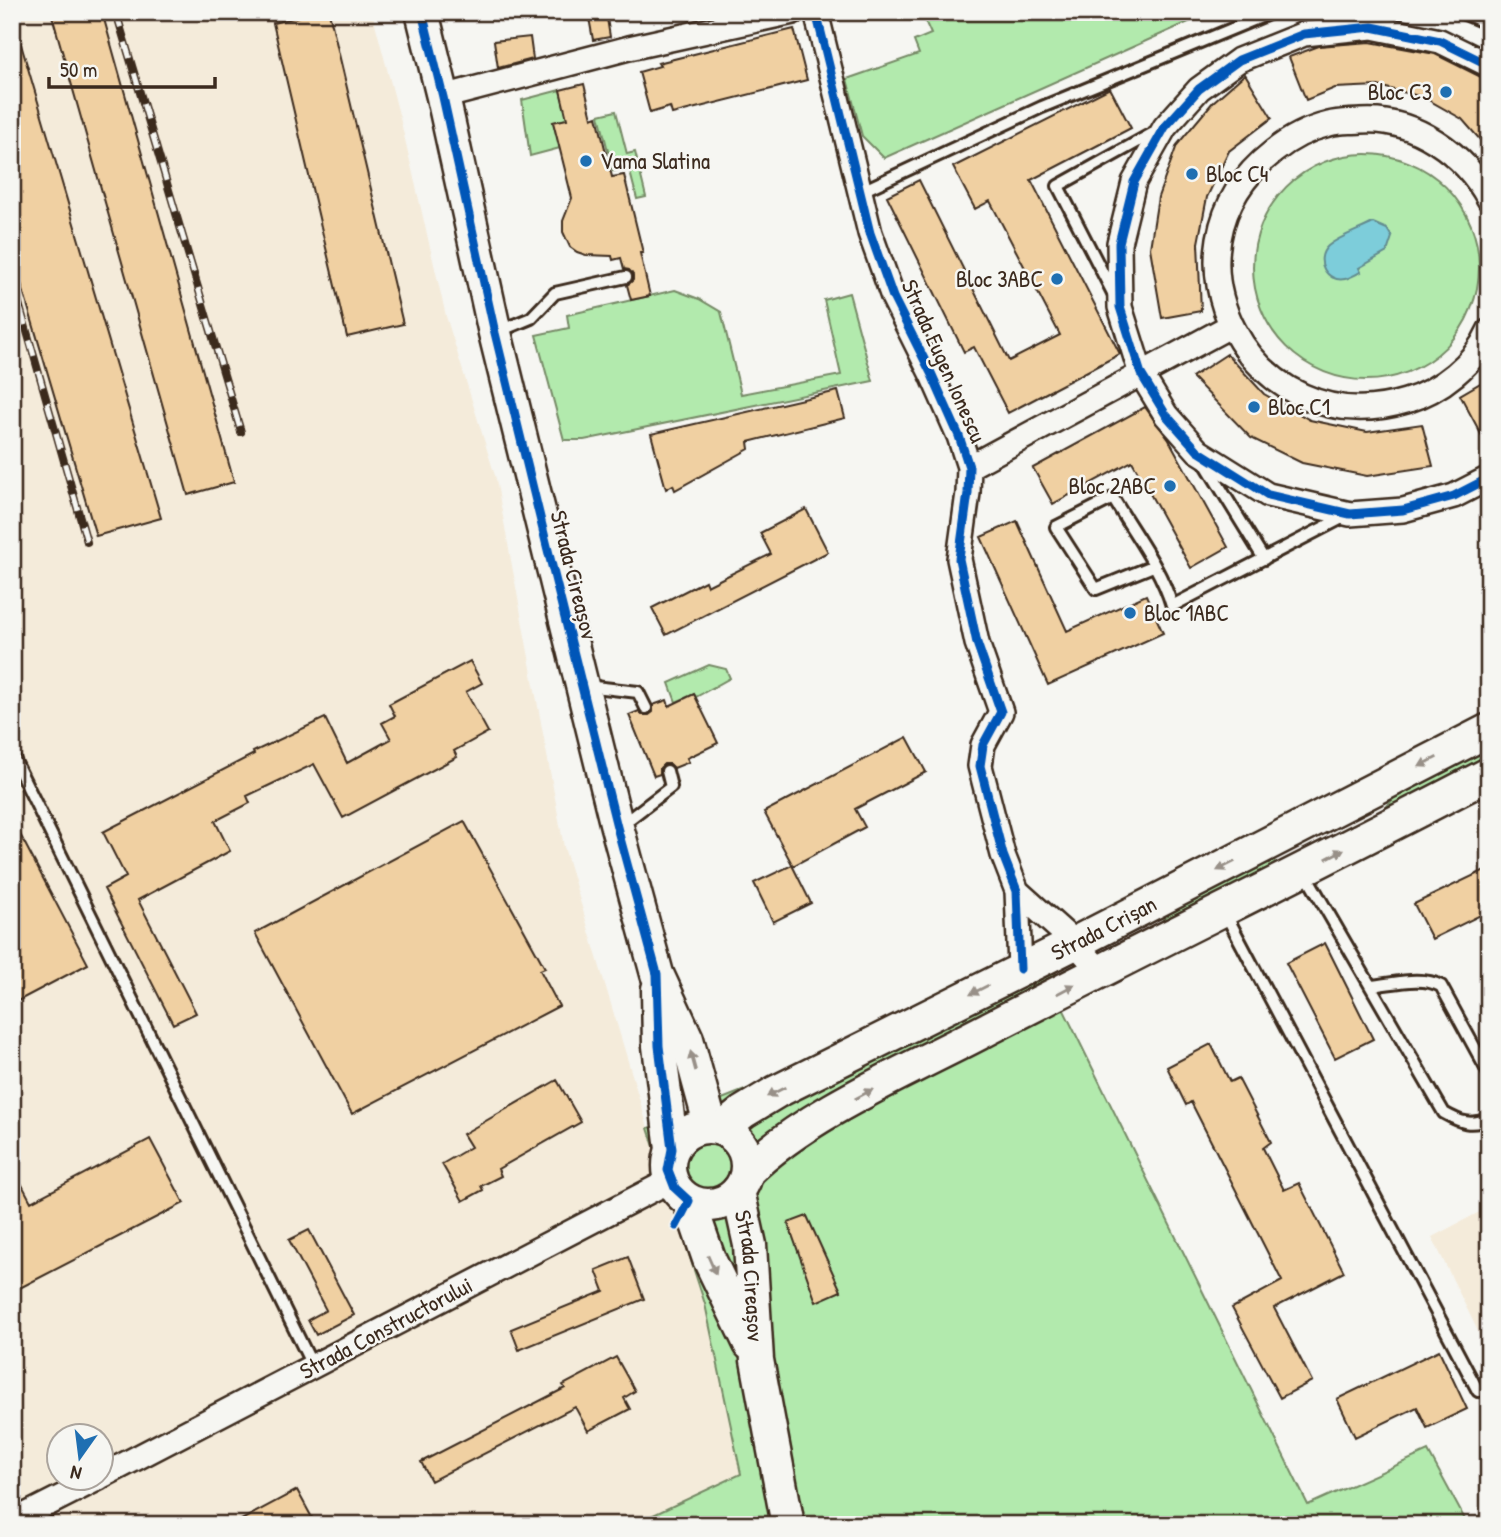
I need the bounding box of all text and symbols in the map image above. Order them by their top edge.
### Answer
scale bar [49,46,215,90]
text: 50 m [60,55,97,84]
place label: Bloc C3 [1368,76,1432,107]
marker: Bloc C3 [1438,84,1454,100]
place label: Vama Slatina [600,145,710,176]
marker: Vama Slatina [578,153,594,169]
place label: Bloc C4 [1206,158,1269,189]
marker: Bloc C4 [1184,166,1200,182]
place label: Bloc 3ABC [956,263,1043,294]
marker: Bloc 3ABC [1049,271,1065,287]
street label: Strada Eugen Ionescu [895,274,994,447]
place label: Bloc C1 [1268,391,1330,422]
marker: Bloc C1 [1246,399,1262,415]
place label: Bloc 2ABC [1068,470,1156,501]
marker: Bloc 2ABC [1162,478,1178,494]
street label: Strada Cireașov [544,507,605,643]
place label: Bloc 1ABC [1144,597,1229,628]
marker: Bloc 1ABC [1122,605,1138,621]
one-way arrow [1418,756,1438,767]
one-way arrow [1325,849,1345,860]
one-way arrow [1216,860,1236,871]
street label: Strada Crișan [1046,888,1162,968]
one-way arrow [1056,983,1076,994]
one-way arrow [969,985,989,996]
one-way arrow [687,1050,698,1072]
one-way arrow [766,1087,786,1098]
one-way arrow [854,1088,874,1100]
street label: Strada Cireașov [728,1207,772,1342]
one-way arrow [707,1254,718,1275]
street label: Strada Constructorului [294,1269,478,1386]
north arrow [46,1422,116,1492]
text: N [68,1460,84,1487]

